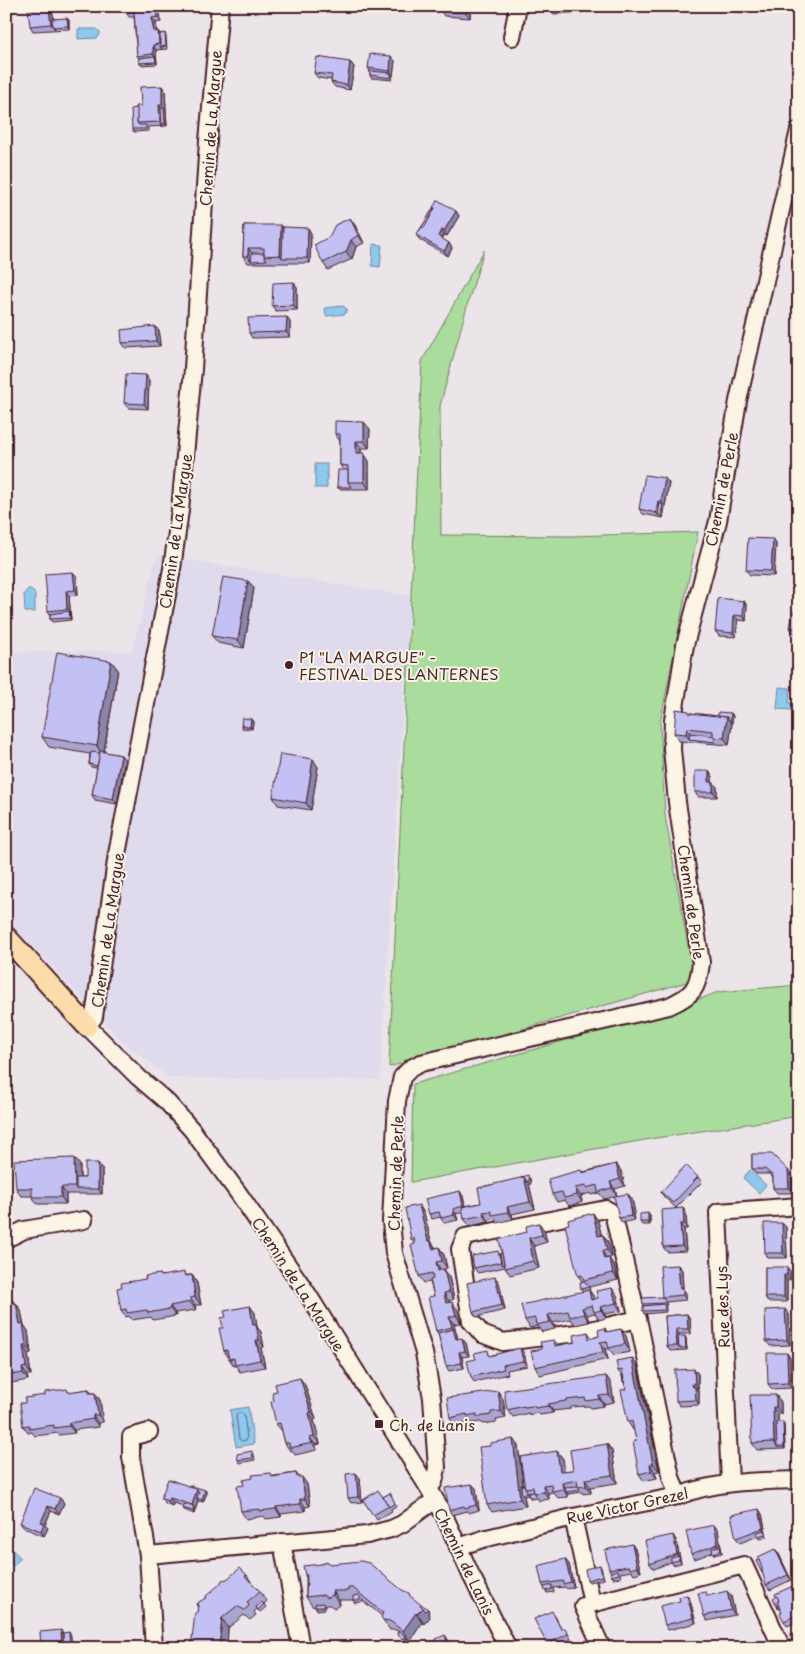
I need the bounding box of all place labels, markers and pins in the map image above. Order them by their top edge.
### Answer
place label: P1 "LA MARGUE" - FESTIVAL DES LANTERNES [299,645,499,685]
marker: P1 "LA MARGUE" - FESTIVAL DES LANTERNES [283,659,295,671]
place label: Ch. de Lanis [389,1413,475,1436]
marker: Ch. de Lanis [373,1418,385,1430]

